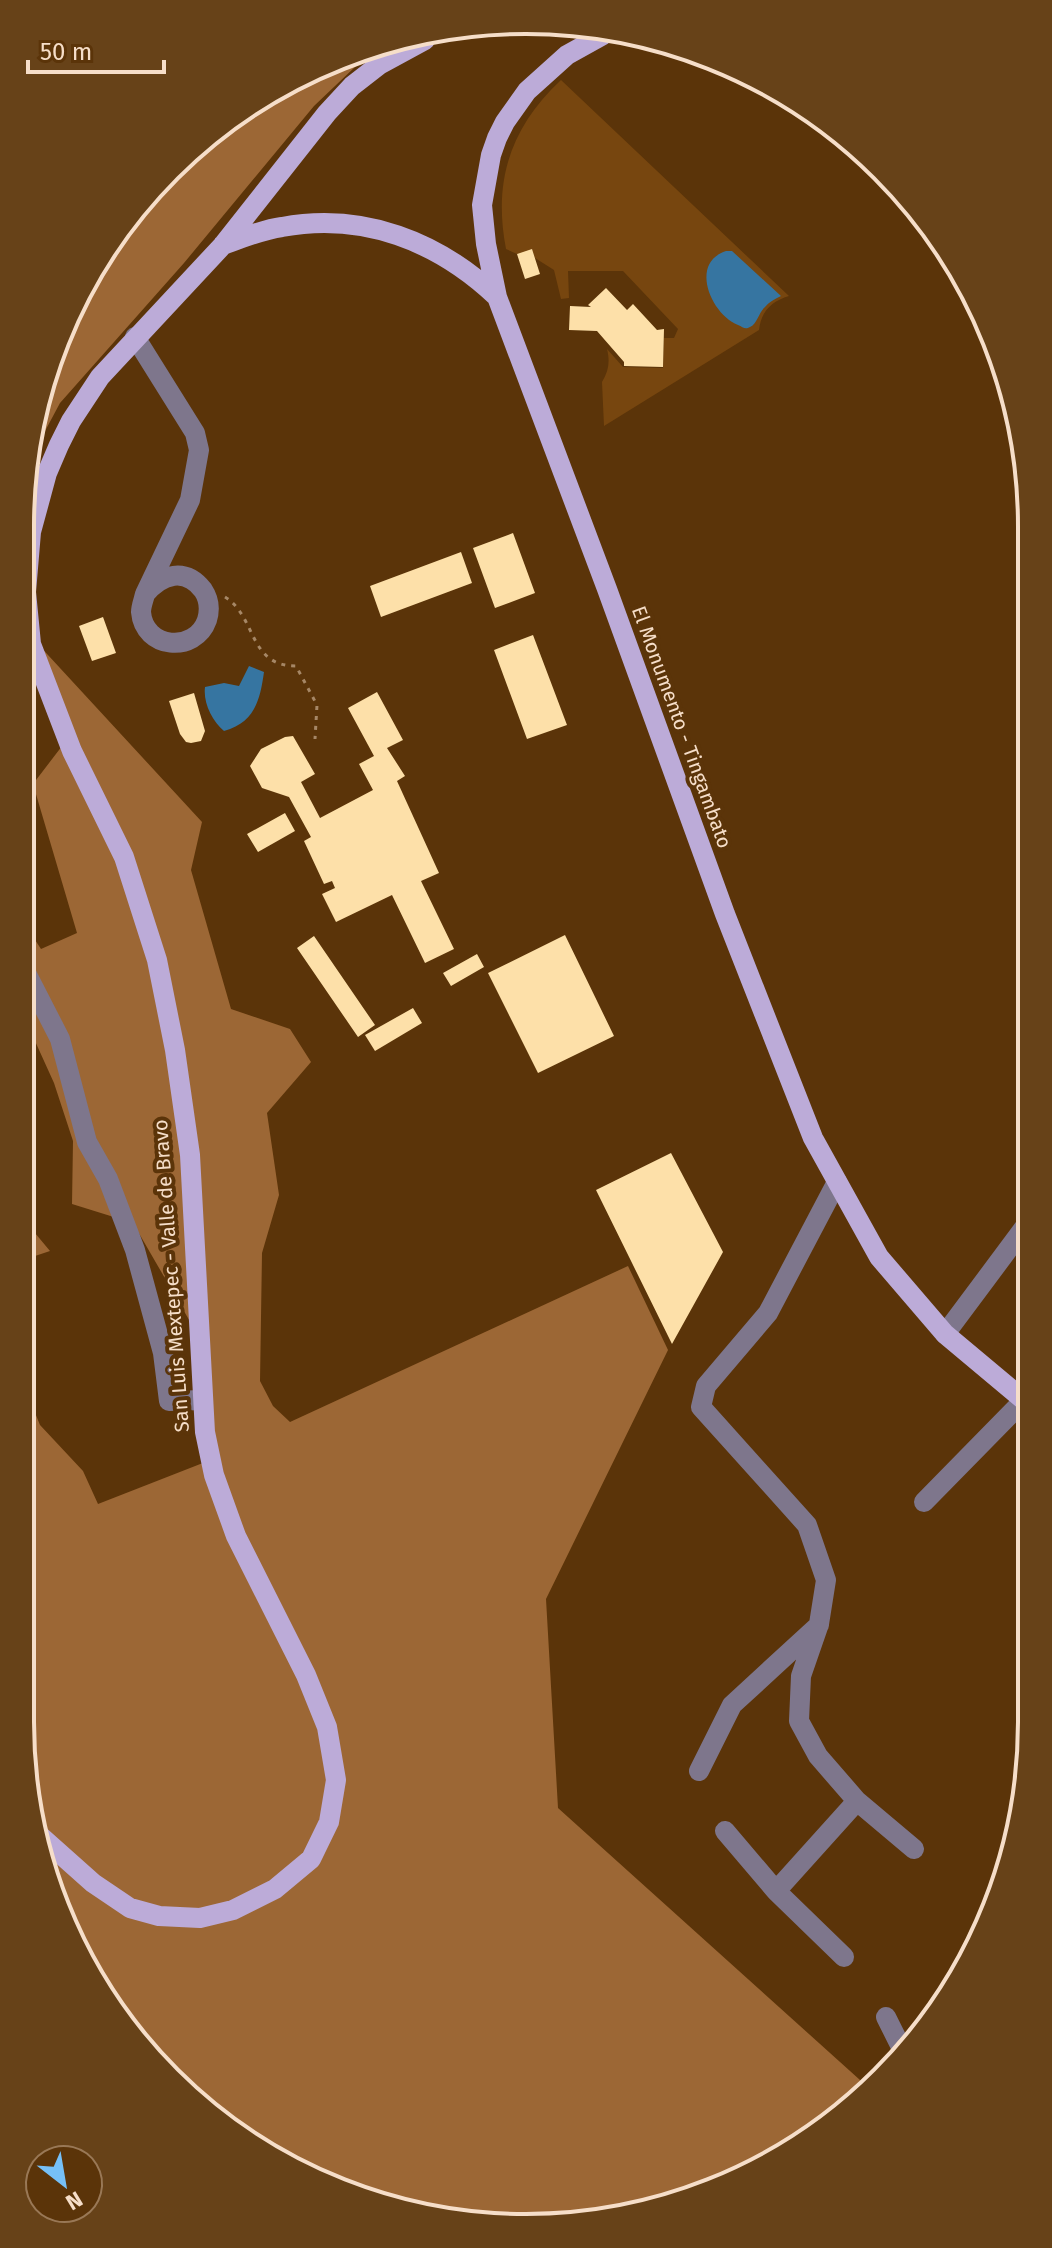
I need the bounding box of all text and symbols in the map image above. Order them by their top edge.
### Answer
scale bar [28,24,164,74]
text: 50 m [40,38,92,66]
street label: El Monumento - Tingambato [627,602,737,852]
street label: San Luis Mextepec - Valle de Bravo [148,1119,194,1433]
north arrow [24,2144,104,2224]
text: N [61,2185,87,2216]

